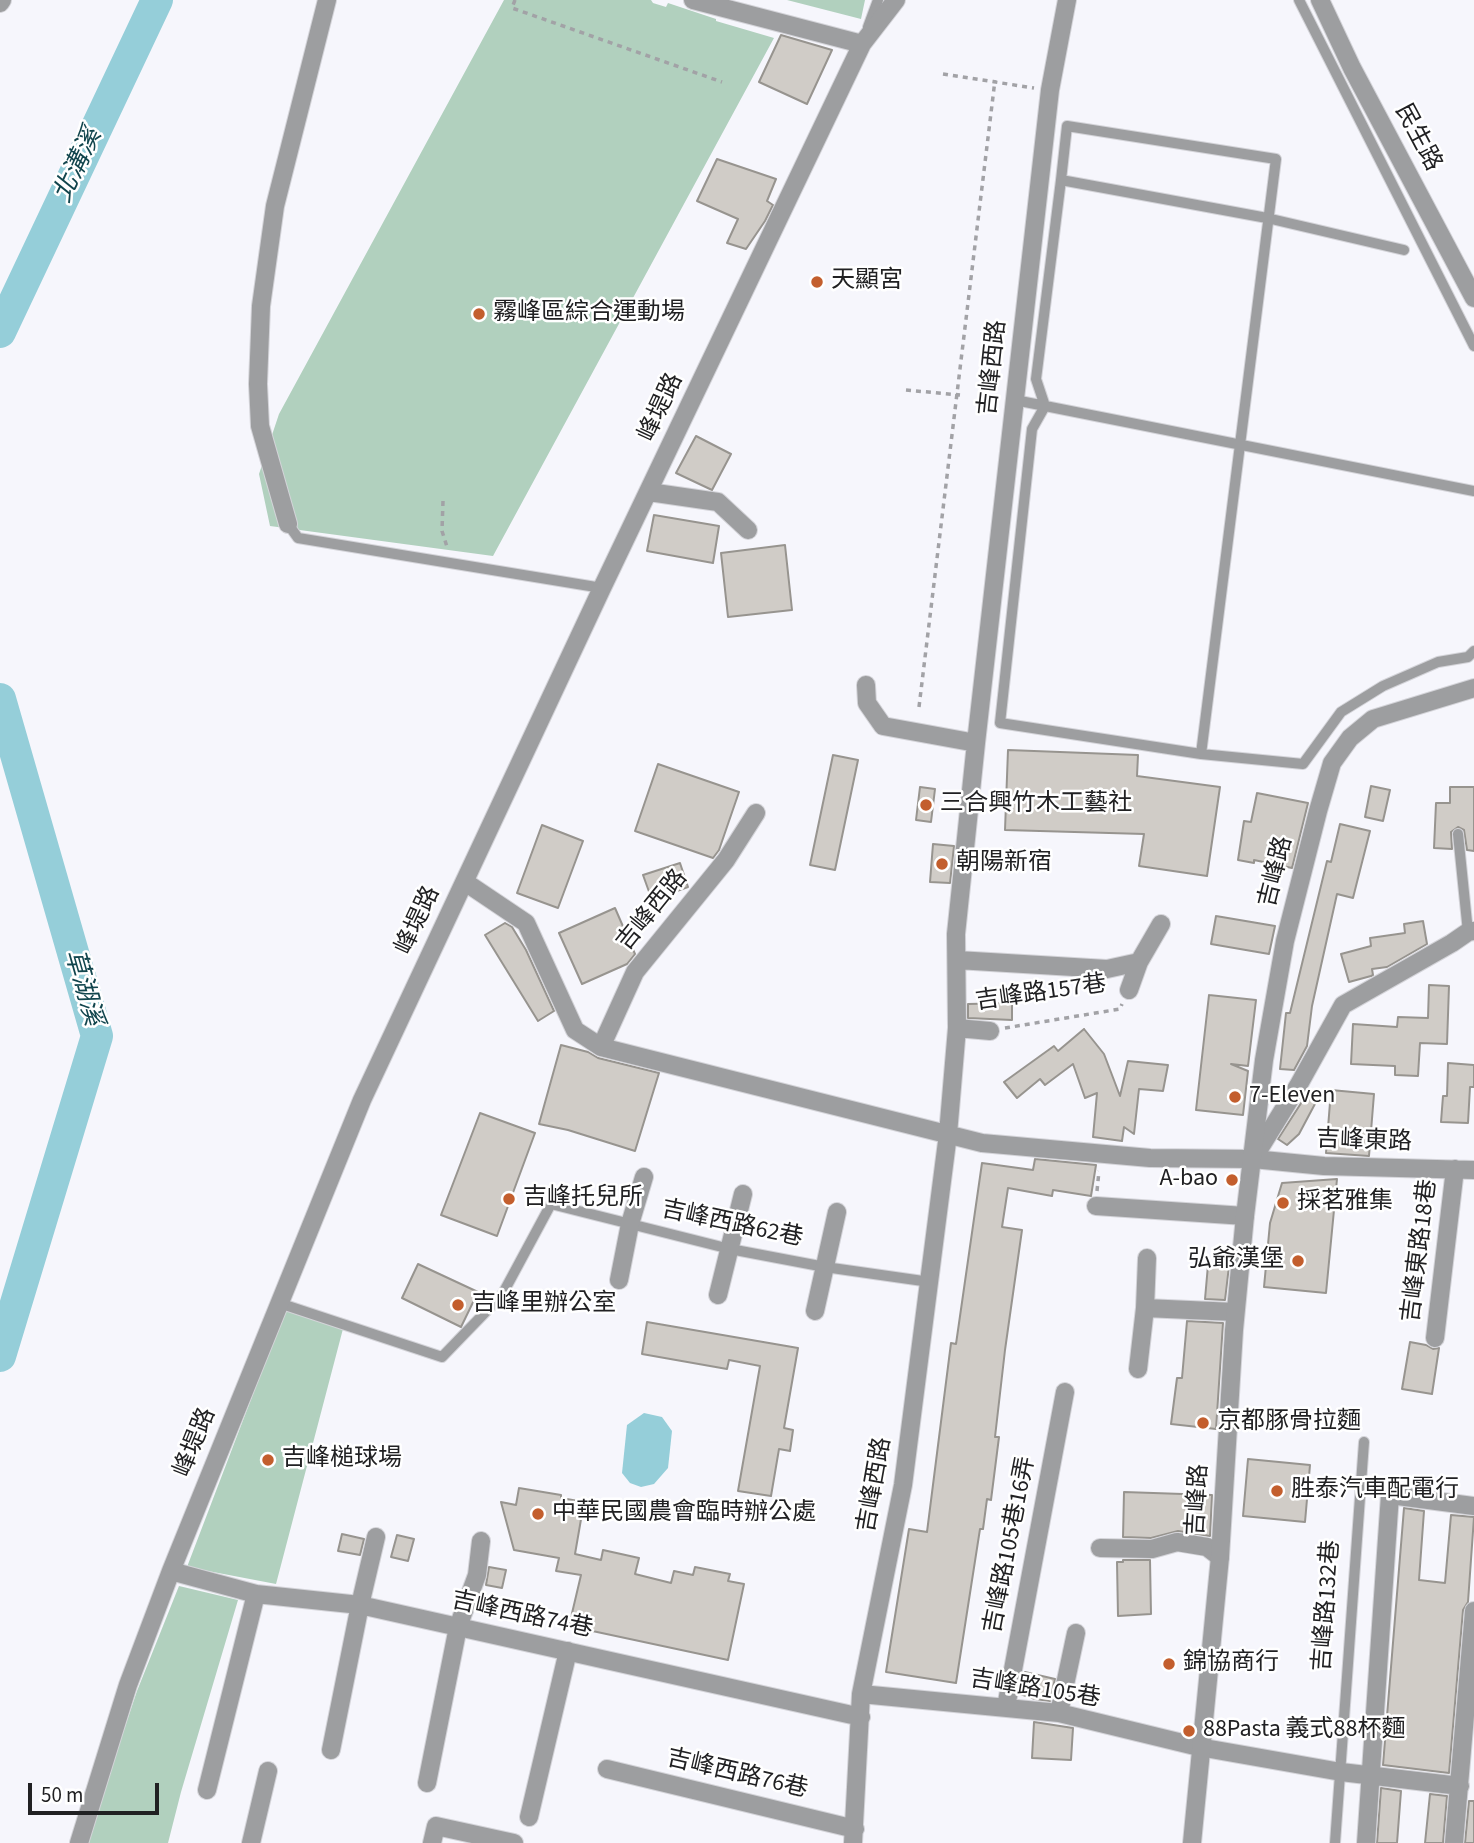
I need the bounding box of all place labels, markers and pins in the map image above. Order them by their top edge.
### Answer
place label: 天顯宮 [831,268,903,296]
marker: 天顯宮 [809,274,825,290]
place label: 霧峰區綜合運動場 [493,300,685,328]
marker: 霧峰區綜合運動場 [471,306,487,322]
place label: 三合興竹木工藝社 [940,791,1132,819]
marker: 三合興竹木工藝社 [918,797,934,813]
place label: 朝陽新宿 [956,850,1052,878]
marker: 朝陽新宿 [934,856,950,872]
place label: 7-Eleven [1249,1083,1335,1111]
marker: 7-Eleven [1227,1089,1243,1105]
place label: A-bao [1159,1166,1218,1194]
marker: A-bao [1224,1172,1240,1188]
place label: 吉峰托兒所 [523,1185,643,1213]
place label: 採茗雅集 [1297,1189,1393,1217]
marker: 吉峰托兒所 [501,1191,517,1207]
marker: 採茗雅集 [1275,1195,1291,1211]
place label: 弘爺漢堡 [1188,1247,1284,1275]
marker: 弘爺漢堡 [1290,1253,1306,1269]
place label: 吉峰里辦公室 [472,1291,616,1319]
marker: 吉峰里辦公室 [450,1297,466,1313]
place label: 京都豚骨拉麵 [1217,1409,1361,1437]
marker: 京都豚骨拉麵 [1195,1415,1211,1431]
place label: 吉峰槌球場 [282,1446,402,1474]
marker: 吉峰槌球場 [260,1452,276,1468]
place label: 胜泰汽車配電行 [1291,1477,1459,1505]
marker: 胜泰汽車配電行 [1269,1483,1285,1499]
place label: 中華民國農會臨時辦公處 [552,1500,816,1528]
marker: 中華民國農會臨時辦公處 [530,1506,546,1522]
place label: 錦協商行 [1183,1650,1279,1678]
marker: 錦協商行 [1161,1656,1177,1672]
place label: 88Pasta 義式88杯麵 [1203,1717,1405,1745]
marker: 88Pasta 義式88杯麵 [1181,1723,1197,1739]

